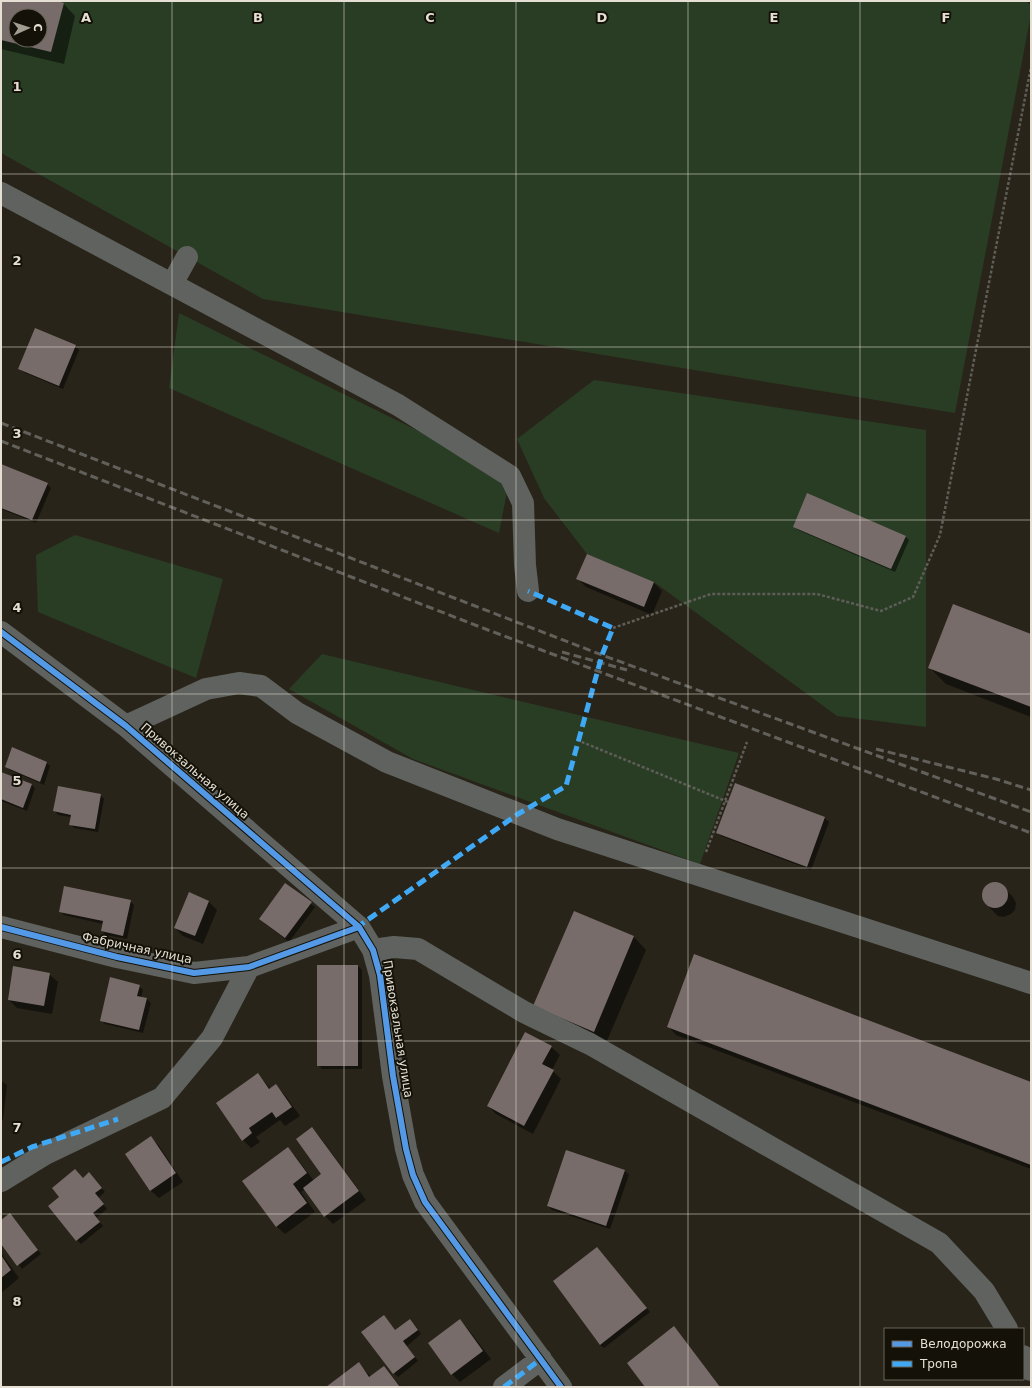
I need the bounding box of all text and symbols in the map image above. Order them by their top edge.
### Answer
north arrow [8,8,48,48]
text: A [81,10,91,25]
text: B [253,10,263,25]
text: C [425,10,435,25]
text: D [597,10,608,25]
text: E [770,10,778,25]
text: F [942,10,950,25]
text: С [31,23,44,32]
text: 1 [12,79,22,94]
text: 2 [12,253,22,268]
text: 3 [12,426,22,441]
text: 4 [12,600,22,615]
street label: Привокзальная улица [138,720,252,822]
text: 5 [12,773,22,788]
street label: Фабричная улица [81,930,193,966]
text: 6 [12,947,22,962]
street label: Привокзальная улица [380,959,416,1099]
text: 7 [12,1120,22,1135]
text: 8 [12,1294,22,1309]
legend [884,1328,1024,1380]
text: Велодорожка [920,1337,1007,1351]
text: Тропа [919,1357,958,1371]

